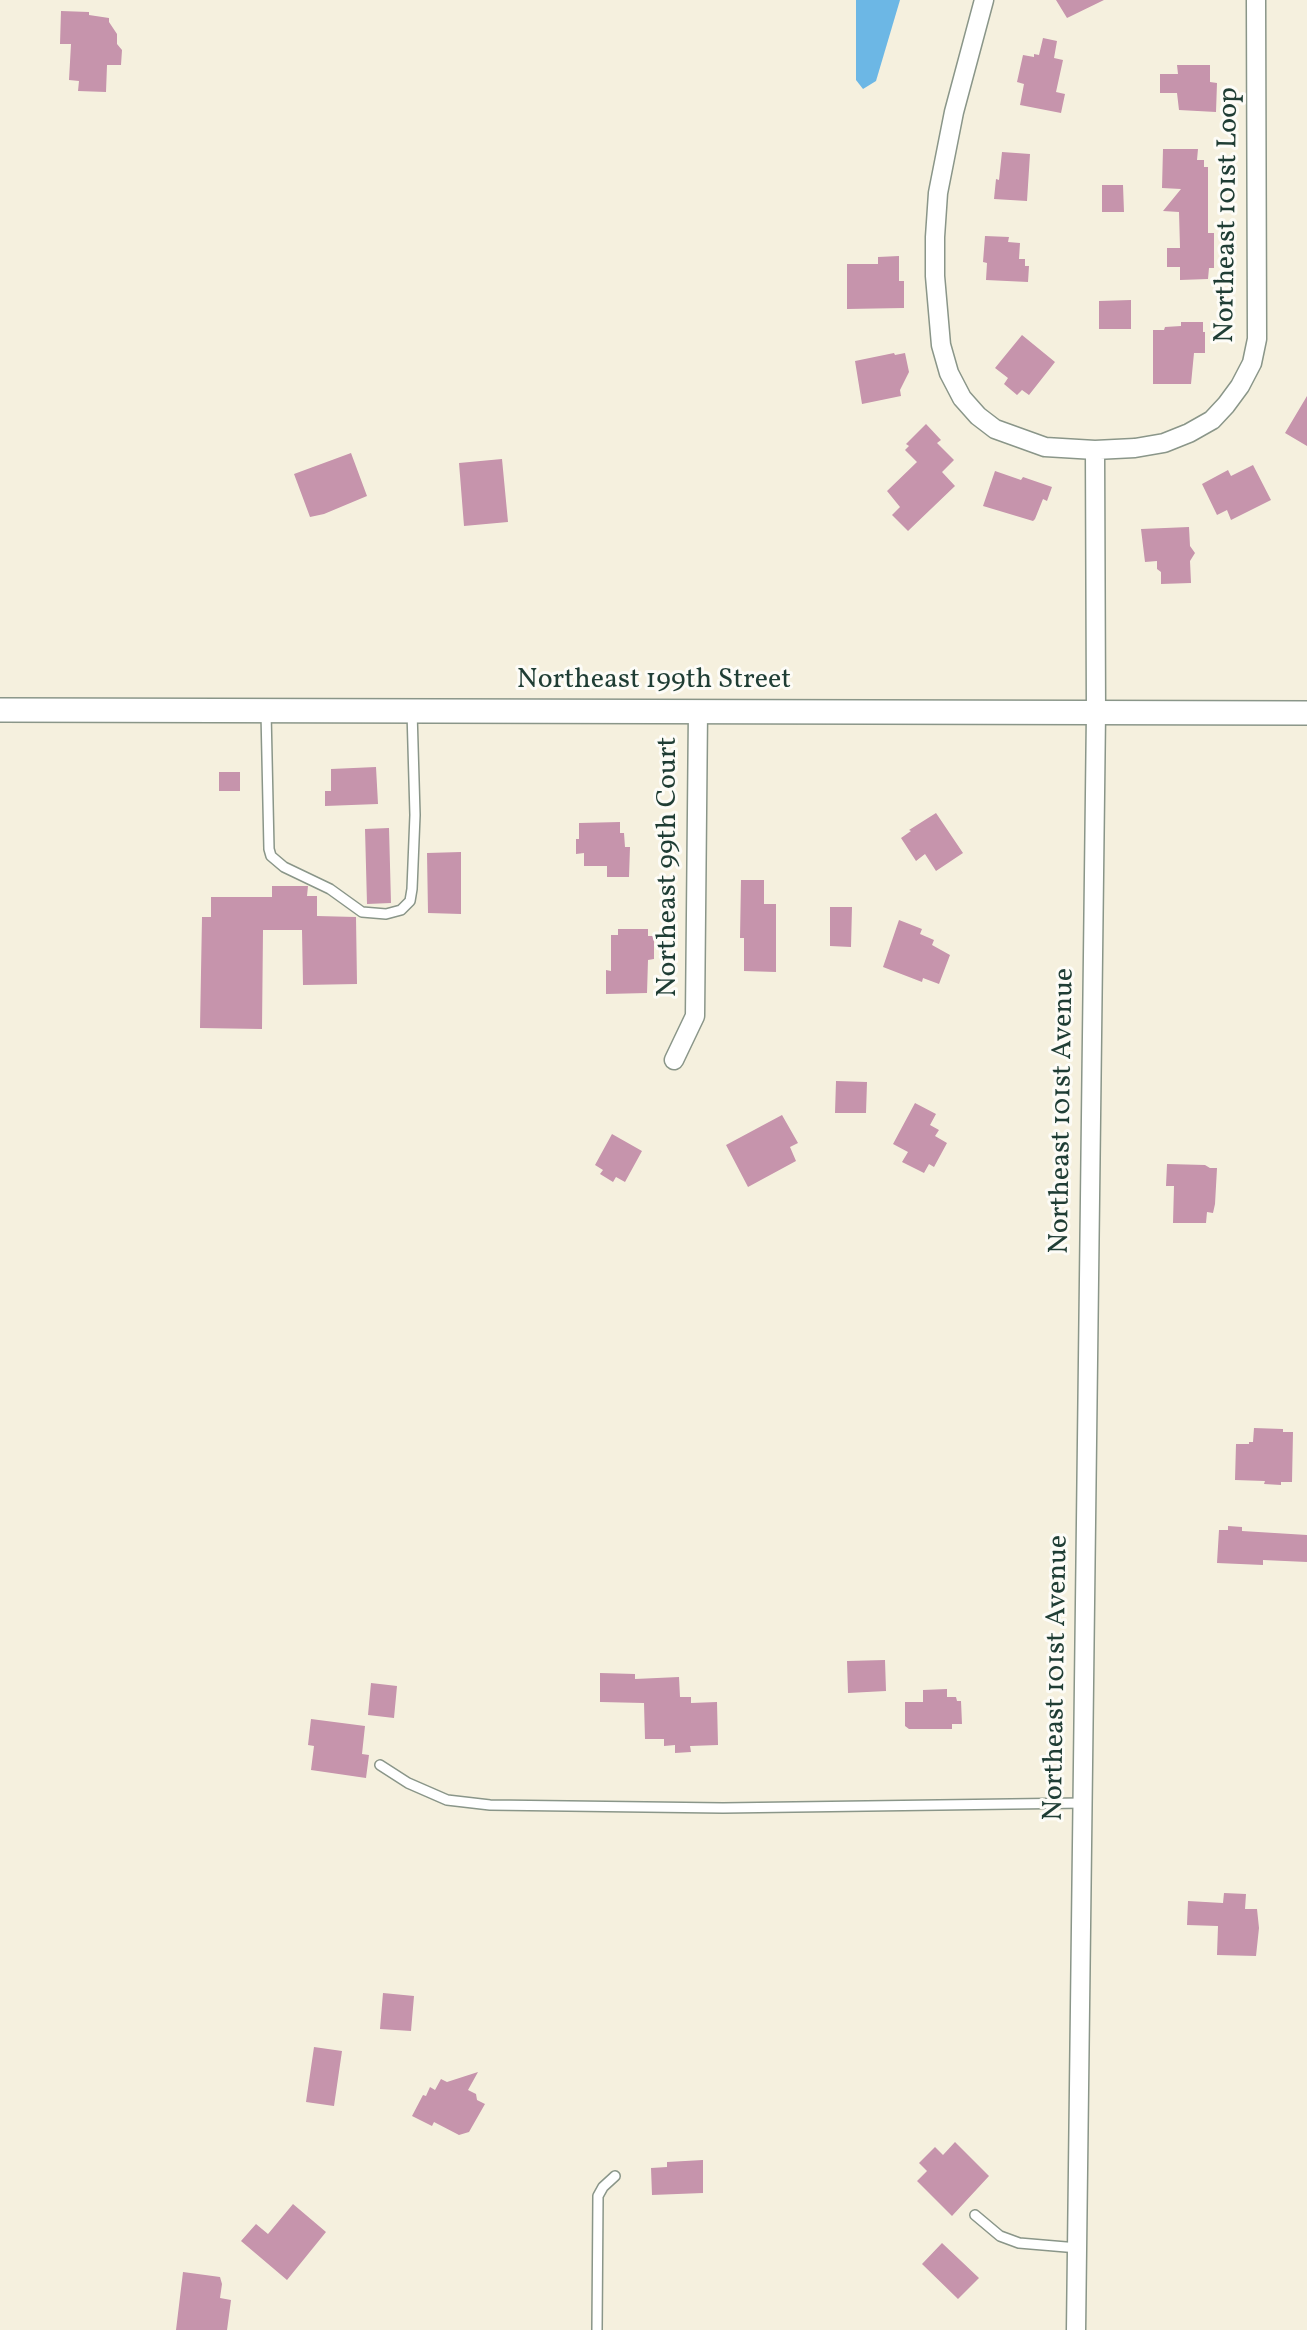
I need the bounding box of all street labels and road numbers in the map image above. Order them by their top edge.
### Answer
street label: Northeast 101st Loop [1210,87,1248,343]
street label: Northeast 199th Street [517,665,791,699]
street label: Northeast 99th Court [653,737,687,997]
street label: Northeast 101st Avenue [1045,968,1083,1254]
street label: Northeast 101st Avenue [1039,1535,1077,1821]

